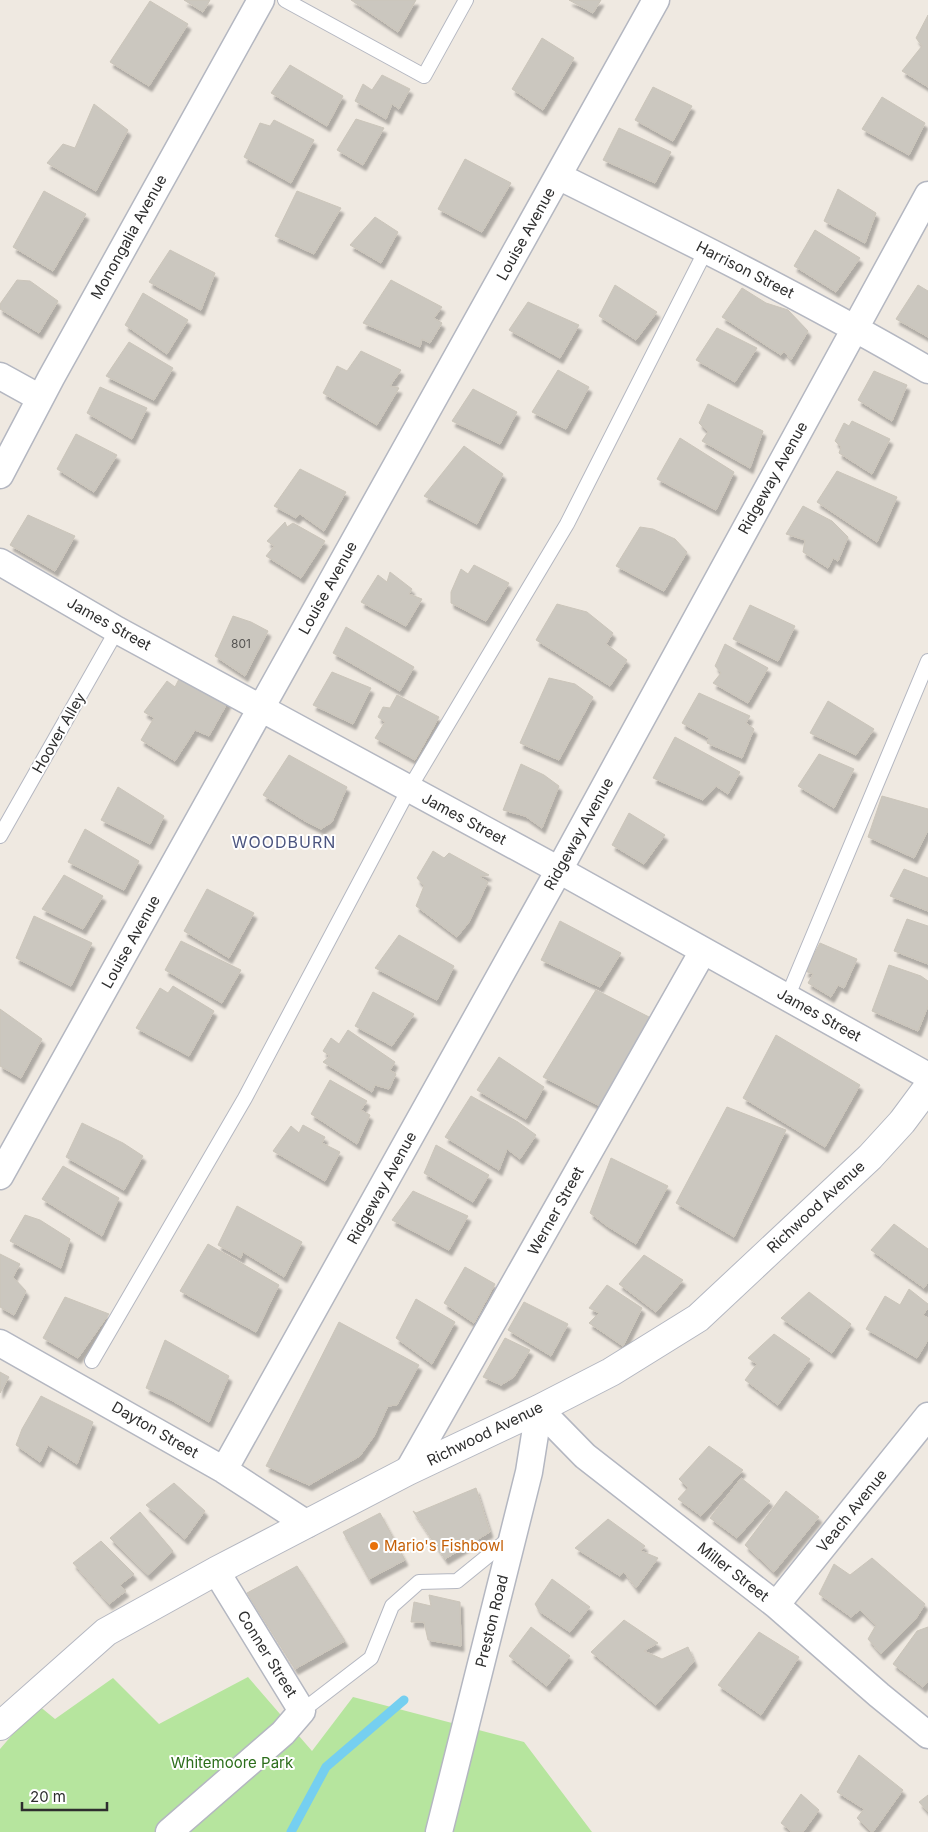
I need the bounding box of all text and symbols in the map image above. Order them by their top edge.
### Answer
street label: Monongalia Avenue [86,171,171,302]
street label: Louise Avenue [492,184,559,284]
street label: Harrison Street [693,237,797,302]
street label: Ridgeway Avenue [734,418,811,537]
street label: Louise Avenue [294,538,361,638]
street label: James Street [64,593,155,655]
house number: 801 [231,636,251,651]
street label: Hoover Alley [28,688,90,777]
street label: Ridgeway Avenue [540,774,617,893]
street label: James Street [419,788,510,849]
district label: WOODBURN [232,832,336,852]
street label: Louise Avenue [97,892,164,992]
street label: James Street [774,984,865,1046]
street label: Ridgeway Avenue [343,1128,420,1247]
street label: Richwood Avenue [763,1156,869,1257]
street label: Werner Street [523,1163,588,1258]
street label: Dayton Street [109,1397,202,1462]
street label: Richwood Avenue [424,1397,546,1470]
street label: Veach Avenue [812,1465,891,1556]
place label: Mario's Fishbowl [384,1536,504,1555]
street label: Miller Street [694,1538,773,1605]
marker: Mario's Fishbowl [368,1540,380,1552]
street label: Preston Road [471,1573,512,1669]
street label: Conner Street [233,1607,302,1701]
park label: Whitemoore Park [171,1753,294,1772]
scale bar [22,1780,108,1812]
text: 20 m [30,1787,66,1806]

